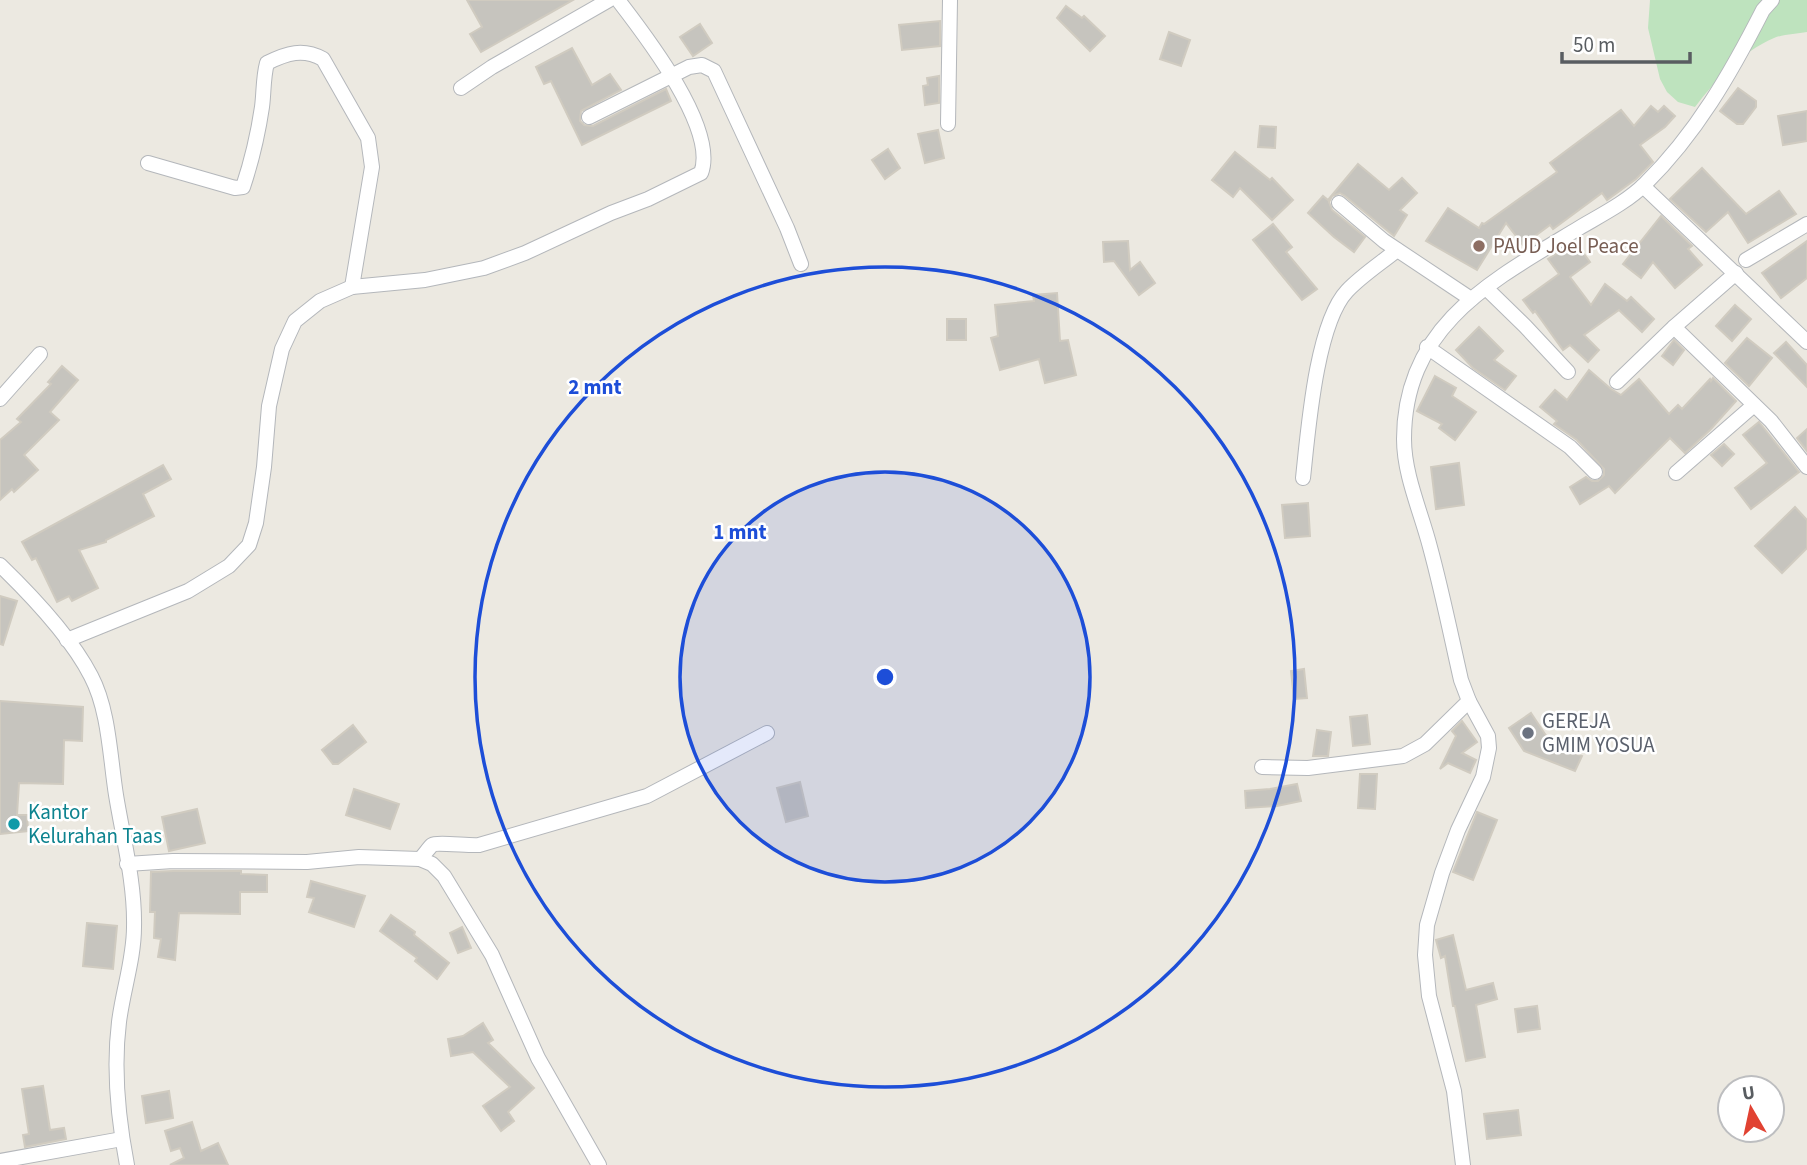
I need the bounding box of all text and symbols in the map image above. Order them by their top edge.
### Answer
scale bar [1562,21,1690,65]
text: 50 m [1573,30,1615,60]
place label: PAUD Joel Peace [1493,231,1639,261]
marker: PAUD Joel Peace [1471,238,1487,254]
text: 2 mnt [568,372,622,402]
text: 1 mnt [713,517,767,547]
centre of rings [873,665,897,689]
place label: GEREJA GMIM YOSUA [1542,706,1655,760]
marker: GEREJA GMIM YOSUA [1520,725,1536,741]
place label: Kantor Kelurahan Taas [28,797,162,851]
marker: Kantor Kelurahan Taas [6,816,22,832]
north arrow [1716,1074,1786,1144]
text: U [1740,1079,1757,1108]

